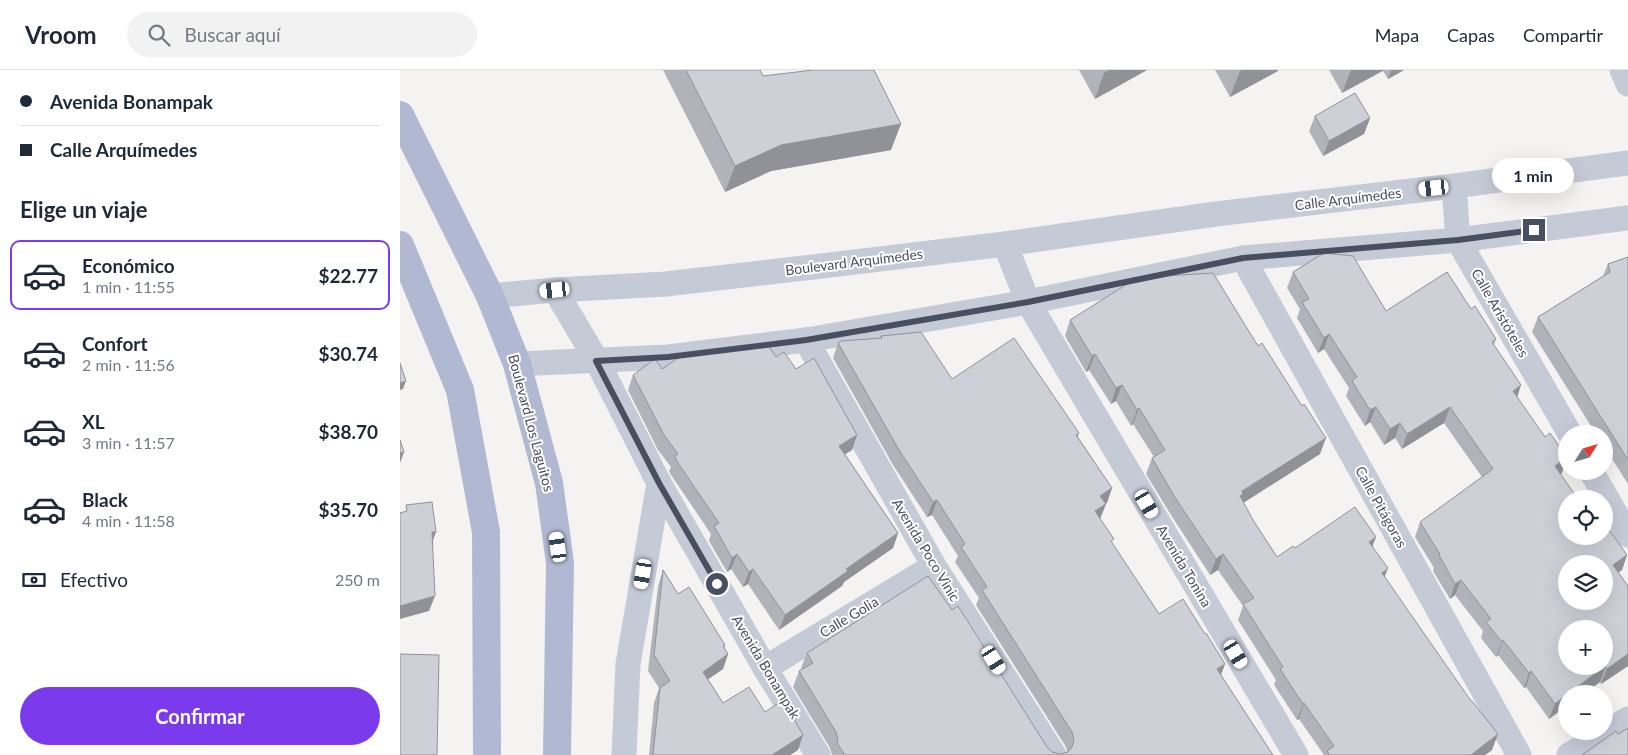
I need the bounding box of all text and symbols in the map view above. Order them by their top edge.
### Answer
search box [127,12,477,57]
text: Vroom [25,20,97,49]
icon: search [145,21,173,49]
text: Buscar aquí [185,23,281,46]
text: Mapa [1375,24,1419,46]
text: Capas [1447,24,1495,46]
text: Compartir [1523,24,1603,46]
text: Avenida Bonampak [50,90,213,113]
text: Calle Arquímedes [50,138,197,161]
callout: 1 min [1493,158,1575,192]
text: 1 min [1513,166,1553,185]
car [1418,179,1449,197]
street label: Calle Arquímedes [1294,184,1402,213]
text: Elige un viaje [20,196,148,223]
route end [1523,219,1545,241]
street label: Boulevard Arquímedes [784,245,924,278]
icon: car [22,253,67,298]
text: Económico [82,254,175,277]
text: $22.77 [318,264,378,287]
street label: Calle Aristóteles [1468,265,1533,360]
text: 1 min · 11:55 [82,277,175,296]
car [539,281,570,299]
icon: car [22,331,67,376]
text: Confort [82,332,147,355]
text: $30.74 [318,342,378,365]
street label: Boulevard Los Laguitos [505,352,558,493]
text: 2 min · 11:56 [82,355,175,374]
icon: car [22,409,67,454]
text: XL [82,410,105,433]
text: $38.70 [318,420,378,443]
north arrow [1558,425,1612,480]
map controls [1558,425,1613,740]
text: 3 min · 11:57 [82,433,175,452]
street label: Calle Pitágoras [1352,463,1411,551]
icon: car [22,487,67,532]
car [1133,487,1160,521]
text: Black [82,488,128,511]
button: locate [1558,490,1613,545]
street label: Avenida Poco Vinic [889,495,964,605]
text: $35.70 [318,498,378,521]
text: 4 min · 11:58 [82,511,175,530]
street label: Avenida Tonina [1153,522,1216,610]
car [548,531,567,563]
button: layers [1558,555,1613,610]
car [633,558,652,590]
icon: cash [20,566,48,594]
text: Efectivo [60,568,128,591]
text: 250 m [335,570,380,589]
route start [706,573,728,595]
street label: Calle Golia [816,592,881,641]
street label: Avenida Bonampak [729,612,805,722]
button: + [1558,620,1613,675]
car [1221,637,1250,671]
car [979,643,1008,677]
button: − [1558,685,1613,740]
button: Confirmar [20,687,380,745]

